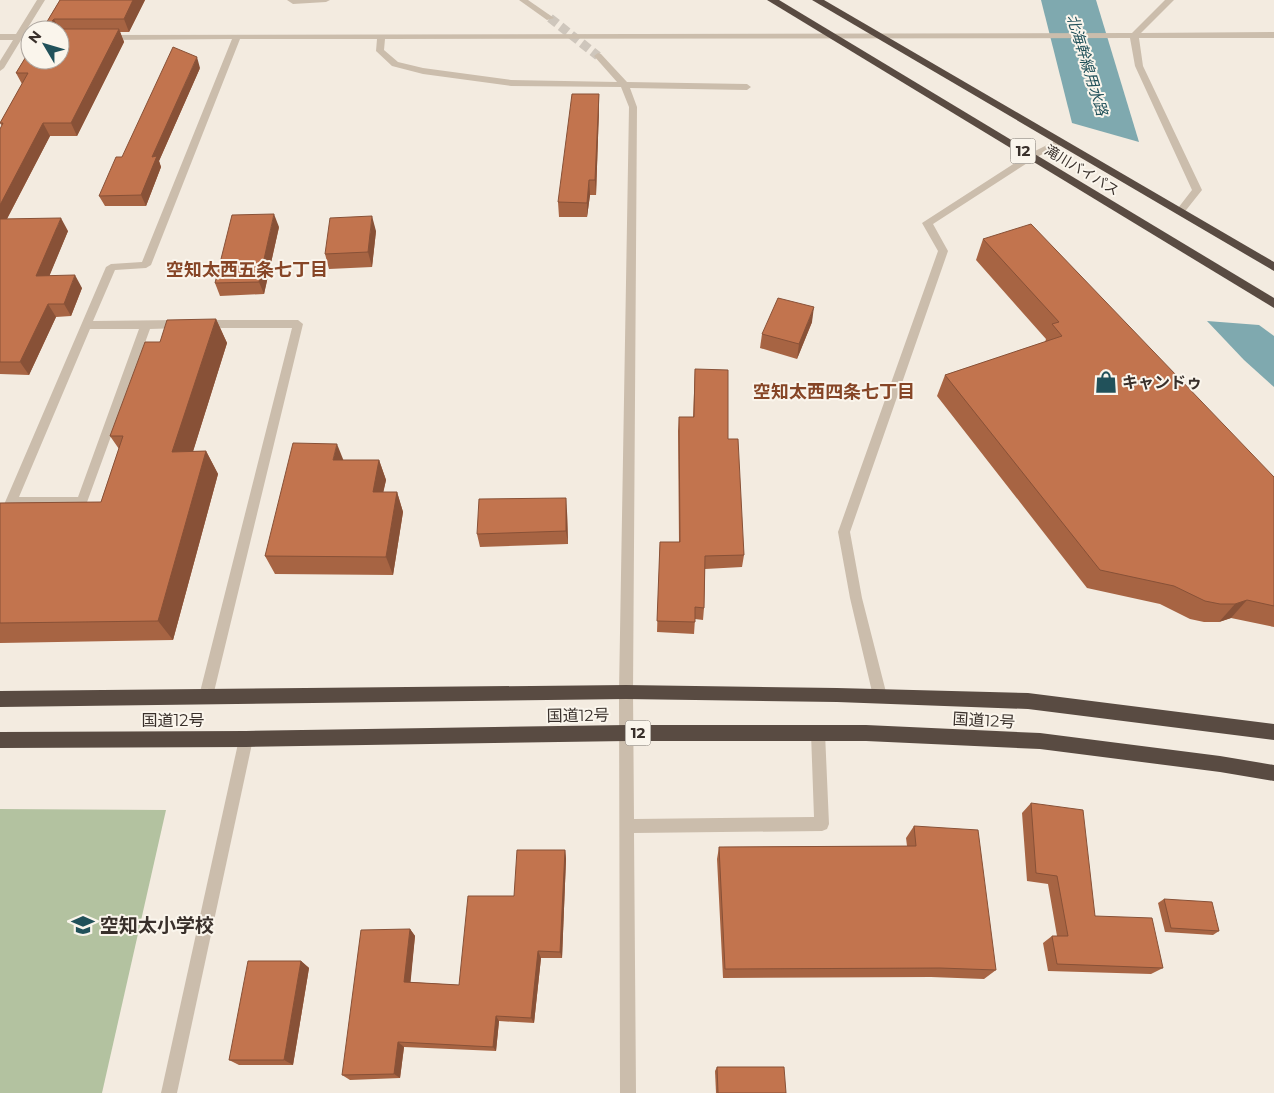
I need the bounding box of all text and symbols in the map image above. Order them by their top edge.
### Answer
water label: 北海幹線用水路 [1063,12,1112,120]
north arrow [20,20,70,70]
text: N [24,27,45,47]
road number: 12 [1010,138,1036,164]
street label: 滝川バイパス [1041,141,1123,199]
district label: 空知太西五条七丁目 [166,259,328,281]
shop icon: キャンドゥ [1093,369,1119,395]
place label: キャンドゥ [1122,373,1202,392]
district label: 空知太西四条七丁目 [753,381,915,403]
street label: 国道12号 [546,705,610,726]
street label: 国道12号 [952,709,1016,732]
street label: 国道12号 [142,711,204,730]
road number: 12 [626,720,650,746]
school or university icon: 空知太小学校 [70,912,96,938]
place label: 空知太小学校 [100,914,214,937]

